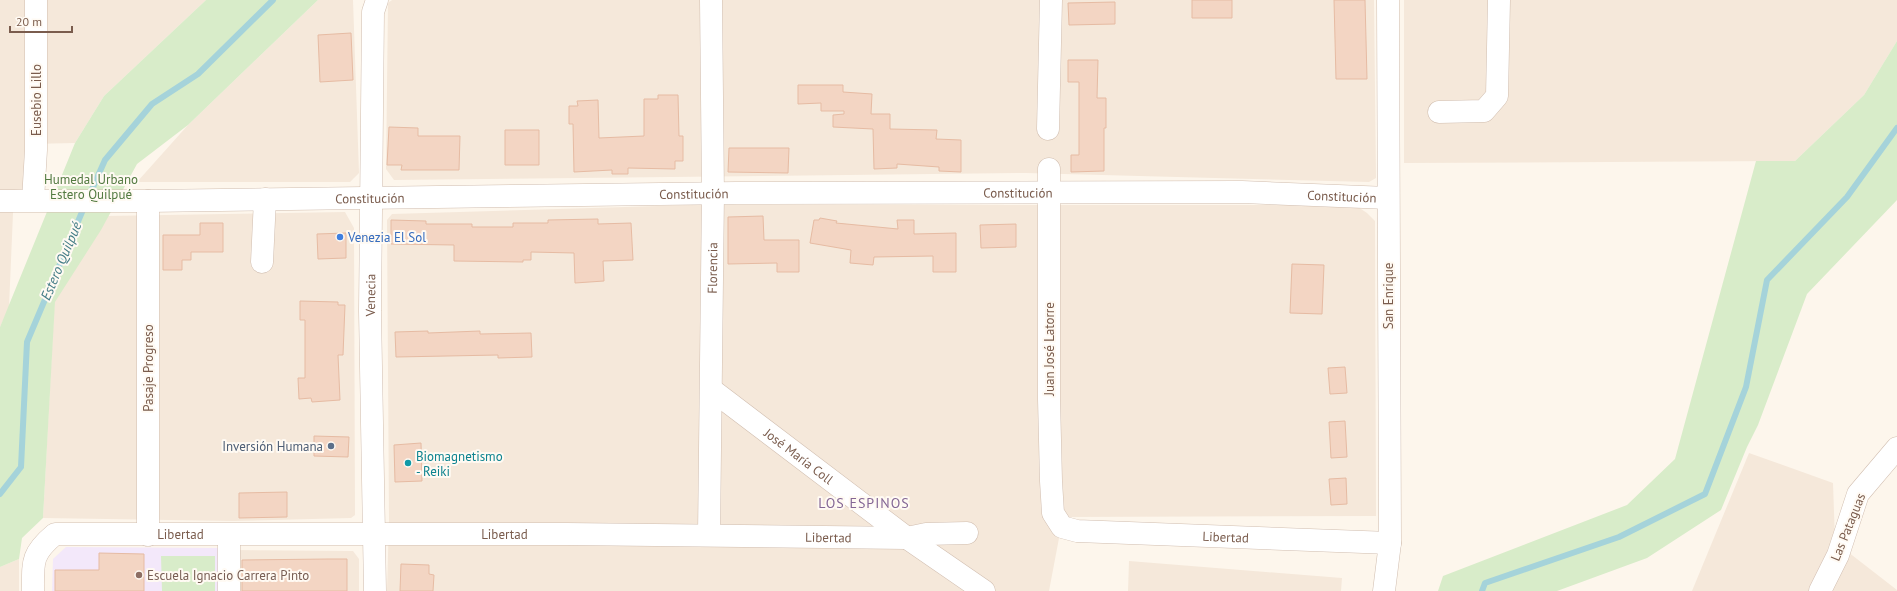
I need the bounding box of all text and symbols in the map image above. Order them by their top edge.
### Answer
scale bar [10,8,72,34]
text: 20 m [16,14,42,29]
street label: Eusebio Lillo [28,64,45,136]
park label: Humedal Urbano Estero Quilpué [44,171,138,203]
street label: Constitución [983,184,1053,201]
street label: Constitución [659,185,729,203]
street label: Constitución [1307,186,1377,206]
street label: Constitución [335,189,405,207]
water label: Estero Quilpué [36,219,86,303]
place label: Venezia El Sol [347,229,426,246]
marker: Venezia El Sol [335,232,345,242]
street label: Florencia [703,242,721,294]
street label: San Enrique [1380,263,1397,329]
street label: Venecia [361,274,379,318]
street label: Juan José Latorre [1041,302,1058,397]
street label: Pasaje Progreso [140,324,157,412]
street label: José María Coll [760,424,837,488]
place label: Inversión Humana [222,438,323,455]
marker: Inversión Humana [326,441,336,451]
place label: Biomagnetismo - Reiki [416,448,503,480]
marker: Biomagnetismo - Reiki [403,458,413,468]
street label: Las Pataguas [1827,490,1869,564]
district label: LOS ESPINOS [818,494,910,512]
street label: Libertad [157,526,204,543]
street label: Libertad [481,526,528,543]
street label: Libertad [1202,527,1249,546]
street label: Libertad [805,528,852,546]
place label: Escuela Ignacio Carrera Pinto [147,567,309,584]
marker: Escuela Ignacio Carrera Pinto [134,570,144,580]

